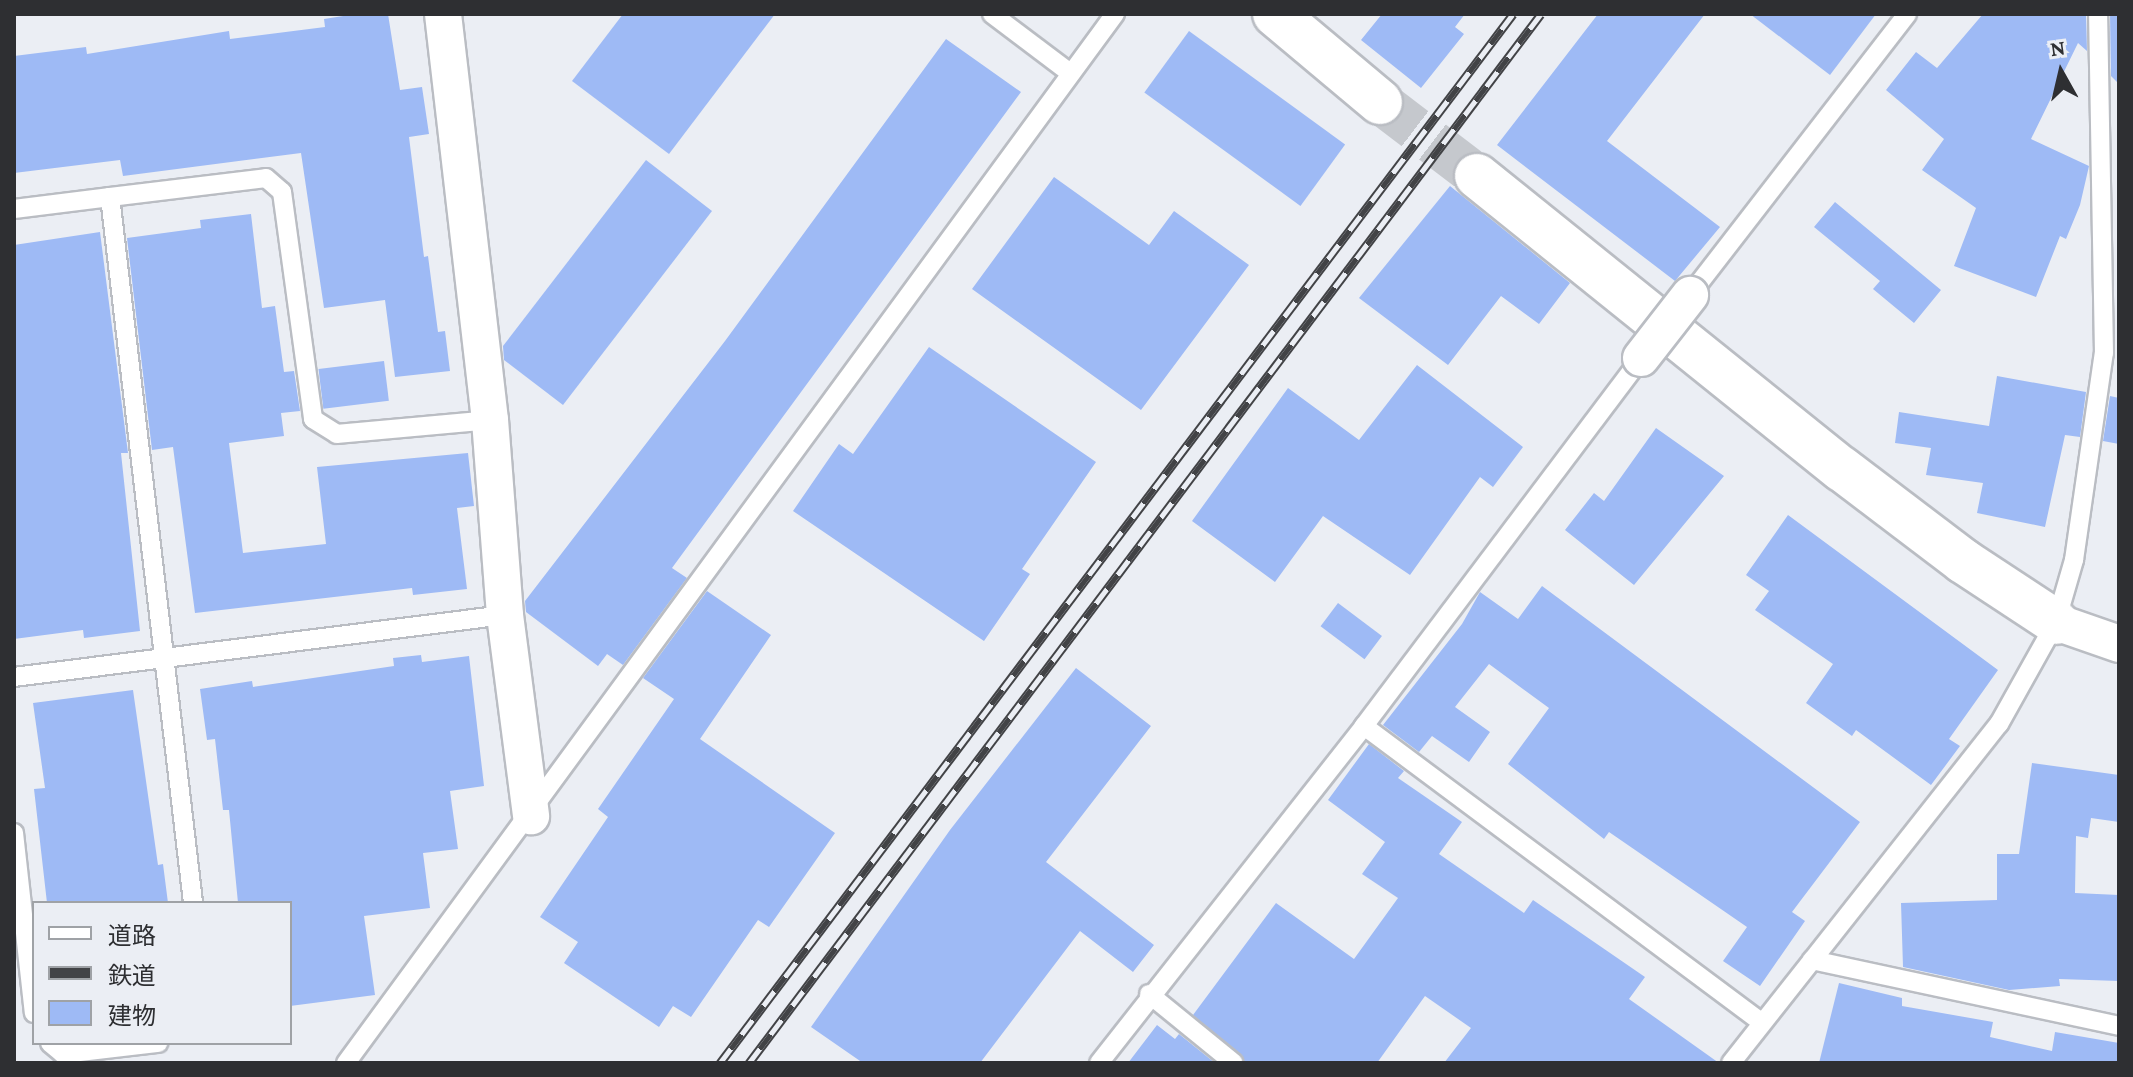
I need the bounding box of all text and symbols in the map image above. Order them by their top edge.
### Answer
north arrow [2021,32,2101,112]
text: N [2048,34,2067,61]
legend [32,901,292,1045]
text: 道路 [108,922,156,949]
text: 鉄道 [108,962,156,989]
text: 建物 [108,1002,156,1029]

